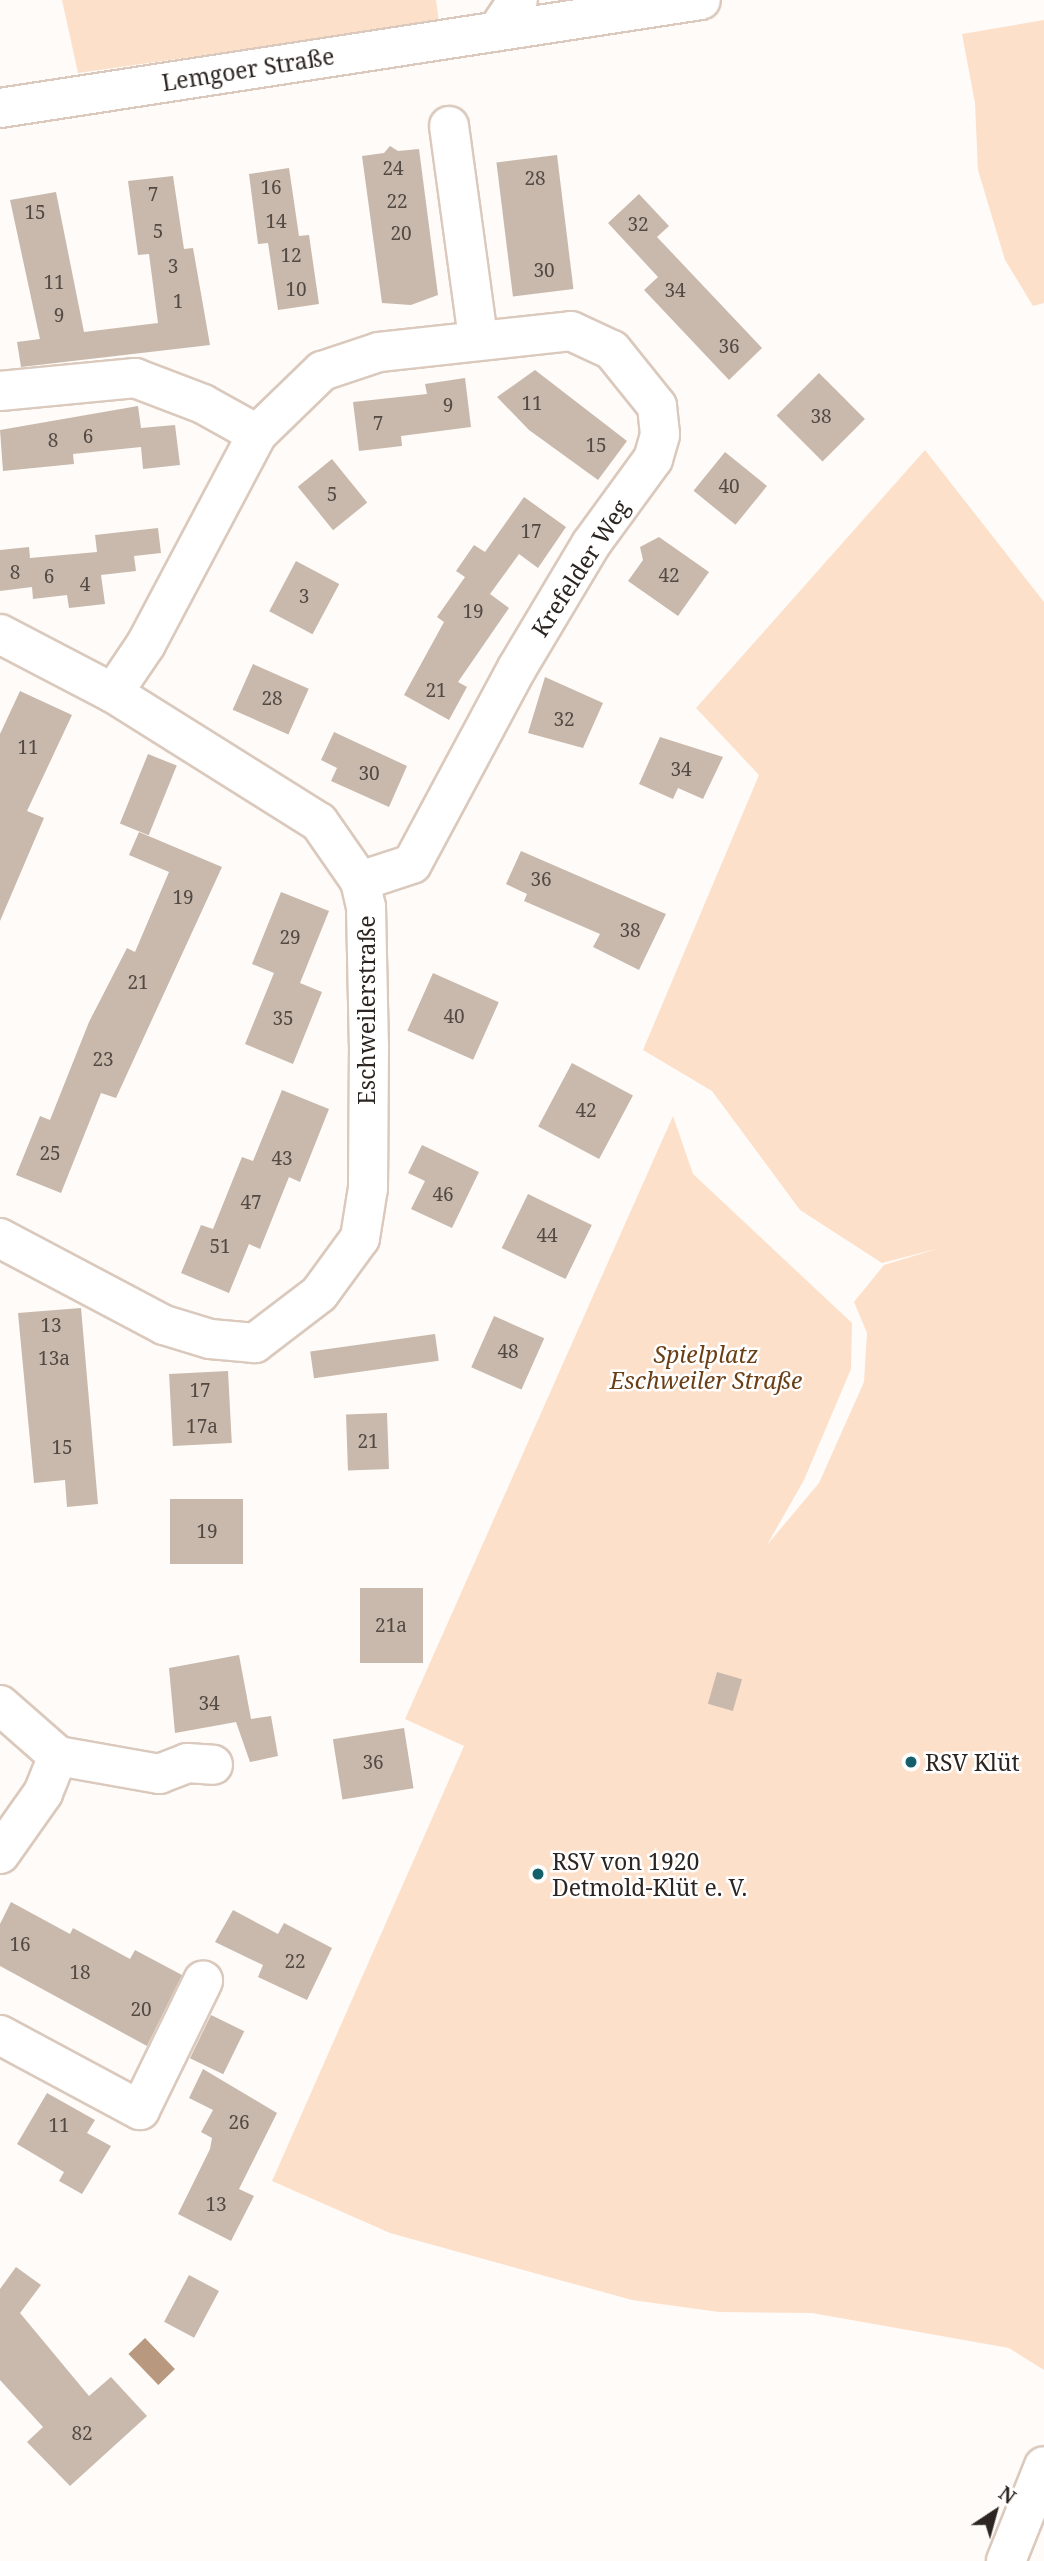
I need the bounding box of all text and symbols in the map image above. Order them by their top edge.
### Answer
street label: Lemgoer Straße [160,42,336,96]
house number: 24 [382,158,404,180]
house number: 28 [524,168,546,190]
house number: 16 [260,177,282,199]
house number: 7 [148,184,158,206]
house number: 22 [386,191,408,213]
house number: 15 [24,202,46,224]
house number: 14 [265,211,287,233]
house number: 32 [627,214,649,236]
house number: 5 [153,221,163,243]
house number: 20 [390,223,412,245]
house number: 12 [280,245,302,267]
house number: 3 [168,256,178,278]
house number: 30 [533,260,555,282]
house number: 11 [43,272,65,294]
house number: 10 [285,279,307,301]
house number: 34 [664,280,686,302]
house number: 1 [173,291,183,313]
house number: 9 [54,305,64,327]
house number: 36 [718,336,740,358]
house number: 11 [521,393,543,415]
house number: 9 [443,395,453,417]
house number: 38 [810,406,832,428]
house number: 7 [373,413,383,435]
house number: 6 [83,426,93,448]
house number: 8 [48,430,58,452]
house number: 15 [585,435,607,457]
house number: 40 [718,476,740,498]
house number: 5 [327,484,337,506]
street label: Krefelder Weg [525,494,635,642]
house number: 17 [520,521,542,543]
house number: 8 [10,562,20,584]
house number: 42 [658,565,680,587]
house number: 6 [44,566,54,588]
house number: 4 [80,574,90,596]
house number: 3 [299,586,309,608]
house number: 19 [462,601,484,623]
house number: 21 [425,680,447,702]
house number: 28 [261,688,283,710]
house number: 32 [553,709,575,731]
house number: 11 [17,737,39,759]
house number: 34 [670,759,692,781]
house number: 30 [358,763,380,785]
house number: 36 [530,869,552,891]
house number: 19 [172,887,194,909]
street label: Eschweilerstraße [352,915,380,1105]
house number: 38 [619,920,641,942]
house number: 29 [279,927,301,949]
house number: 21 [127,972,149,994]
house number: 40 [443,1006,465,1028]
house number: 35 [272,1008,294,1030]
house number: 23 [92,1049,114,1071]
house number: 42 [575,1100,597,1122]
house number: 25 [39,1143,61,1165]
house number: 43 [271,1148,293,1170]
house number: 46 [432,1184,454,1206]
house number: 47 [240,1192,262,1214]
house number: 44 [536,1225,558,1247]
house number: 51 [209,1236,231,1258]
house number: 13 [40,1315,62,1337]
park label: Spielplatz Eschweiler Straße [610,1340,802,1394]
house number: 48 [497,1341,519,1363]
house number: 13a [38,1348,70,1370]
house number: 17 [189,1380,211,1402]
house number: 17a [186,1416,218,1438]
house number: 21 [357,1431,379,1453]
house number: 15 [51,1437,73,1459]
house number: 19 [196,1521,218,1543]
house number: 21a [375,1615,407,1637]
house number: 34 [198,1693,220,1715]
place label: RSV Klüt [925,1748,1020,1776]
house number: 36 [362,1752,384,1774]
marker: RSV Klüt [903,1754,919,1770]
place label: RSV von 1920 Detmold-Klüt e. V. [552,1847,747,1901]
marker: RSV von 1920 Detmold-Klüt e. V. [530,1866,546,1882]
house number: 16 [9,1934,31,1956]
house number: 22 [284,1951,306,1973]
house number: 18 [69,1962,91,1984]
house number: 20 [130,1999,152,2021]
house number: 26 [228,2112,250,2134]
house number: 11 [48,2115,70,2137]
house number: 13 [205,2194,227,2216]
house number: 82 [71,2423,93,2445]
north arrow [960,2477,1030,2547]
text: N [994,2480,1021,2510]

